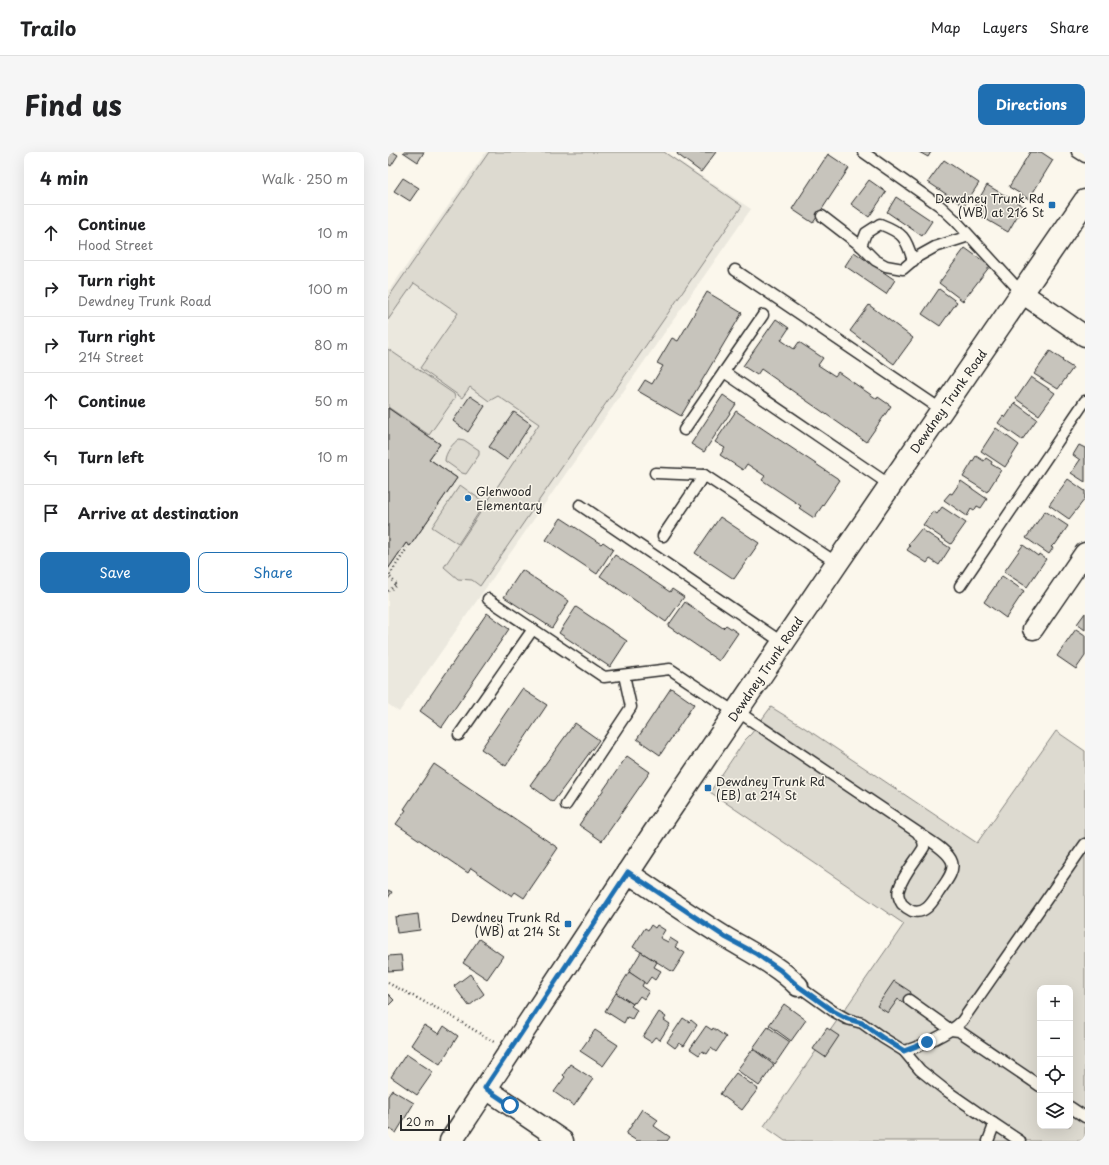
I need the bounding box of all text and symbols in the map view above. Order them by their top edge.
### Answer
text: Trailo [20,14,76,42]
text: Map [931,17,961,38]
text: Layers [983,17,1028,38]
text: Share [1050,17,1089,38]
text: Find us [24,83,122,126]
button: Directions [978,84,1085,125]
text: 4 min [40,165,88,191]
text: Walk · 250 m [262,169,348,188]
place label: Dewdney Trunk Rd (WB) at 216 St [935,189,1045,221]
marker: Dewdney Trunk Rd (WB) at 216 St [1047,200,1057,210]
text: Continue [78,212,146,235]
icon: ahead [40,222,62,244]
text: 10 m [318,223,348,242]
text: Hood Street [78,235,153,254]
text: Turn right [78,268,155,291]
icon: right [40,278,62,300]
text: 100 m [308,279,348,298]
text: Dewdney Trunk Road [78,291,211,310]
text: Turn right [78,324,155,347]
icon: right [40,334,62,356]
text: 80 m [314,335,348,354]
street label: Dewdney Trunk Road [905,345,991,457]
text: 214 Street [78,347,144,366]
text: Continue [78,389,146,412]
icon: ahead [40,390,62,412]
text: 50 m [314,391,348,410]
text: Turn left [78,445,144,468]
icon: left [40,446,62,468]
text: 10 m [318,447,348,466]
place label: Glenwood Elementary [476,482,543,514]
marker: Glenwood Elementary [463,493,473,503]
text: Arrive at destination [78,501,239,524]
icon: arrive [40,502,62,524]
button: Save [40,552,190,593]
button: Share [198,552,348,593]
street label: Dewdney Trunk Road [723,613,807,725]
place label: Dewdney Trunk Rd (EB) at 214 St [716,772,826,804]
marker: Dewdney Trunk Rd (EB) at 214 St [703,783,713,793]
place label: Dewdney Trunk Rd (WB) at 214 St [451,908,561,940]
marker: Dewdney Trunk Rd (WB) at 214 St [563,919,573,929]
map controls [1037,985,1073,1129]
button: + [1037,985,1073,1021]
button: − [1037,1021,1073,1057]
route end [918,1033,936,1051]
button: locate [1037,1057,1073,1093]
button: layers [1037,1093,1073,1129]
route start [501,1096,519,1114]
scale bar [400,1113,450,1132]
text: 20 m [406,1113,434,1130]

